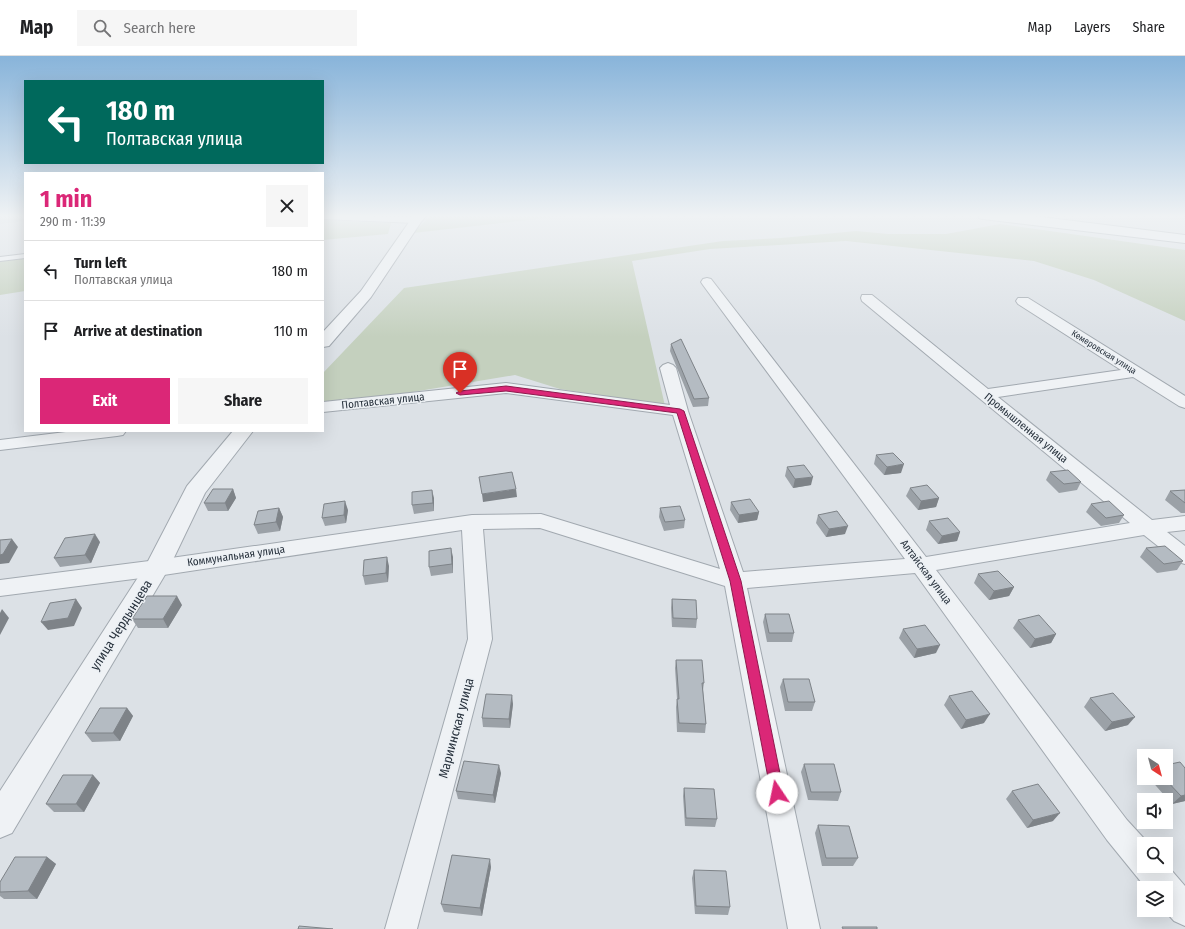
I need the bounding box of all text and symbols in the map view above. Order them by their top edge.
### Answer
search box [77,10,357,46]
text: Map [20,16,53,39]
icon: search [91,17,113,39]
text: Search here [123,19,196,37]
text: Map [1028,19,1052,36]
text: Layers [1074,19,1110,36]
text: Share [1132,19,1165,36]
text: 180 m [106,94,175,127]
icon: left [40,96,92,148]
text: Полтавская улица [106,128,243,150]
text: 1 min [40,185,92,213]
button: close [266,185,308,227]
text: 290 m · 11:39 [40,214,106,229]
text: Turn left [74,254,127,272]
icon: left [40,260,62,282]
text: 180 m [272,262,308,280]
text: Полтавская улица [74,272,173,287]
icon: arrive [40,320,62,342]
text: Arrive at destination [74,322,202,340]
text: 110 m [274,322,308,340]
street label: Кемеровская улица [1070,328,1139,376]
pin [443,352,477,393]
icon: arrive [449,358,471,380]
button: Exit [40,378,170,424]
button: Share [178,378,308,424]
street label: Полтавская улица [341,390,425,412]
street label: Промышленная улица [982,390,1070,466]
street label: Алтайская улица [897,537,955,607]
street label: Коммунальная улица [186,543,286,569]
street label: улица Чердынцева [87,577,155,673]
street label: Мариинская улица [435,676,477,780]
north arrow [1137,749,1173,785]
map controls [1137,749,1173,917]
position arrow [756,772,798,814]
button: sound [1137,793,1173,829]
button: search [1137,837,1173,873]
button: layers [1137,881,1173,917]

